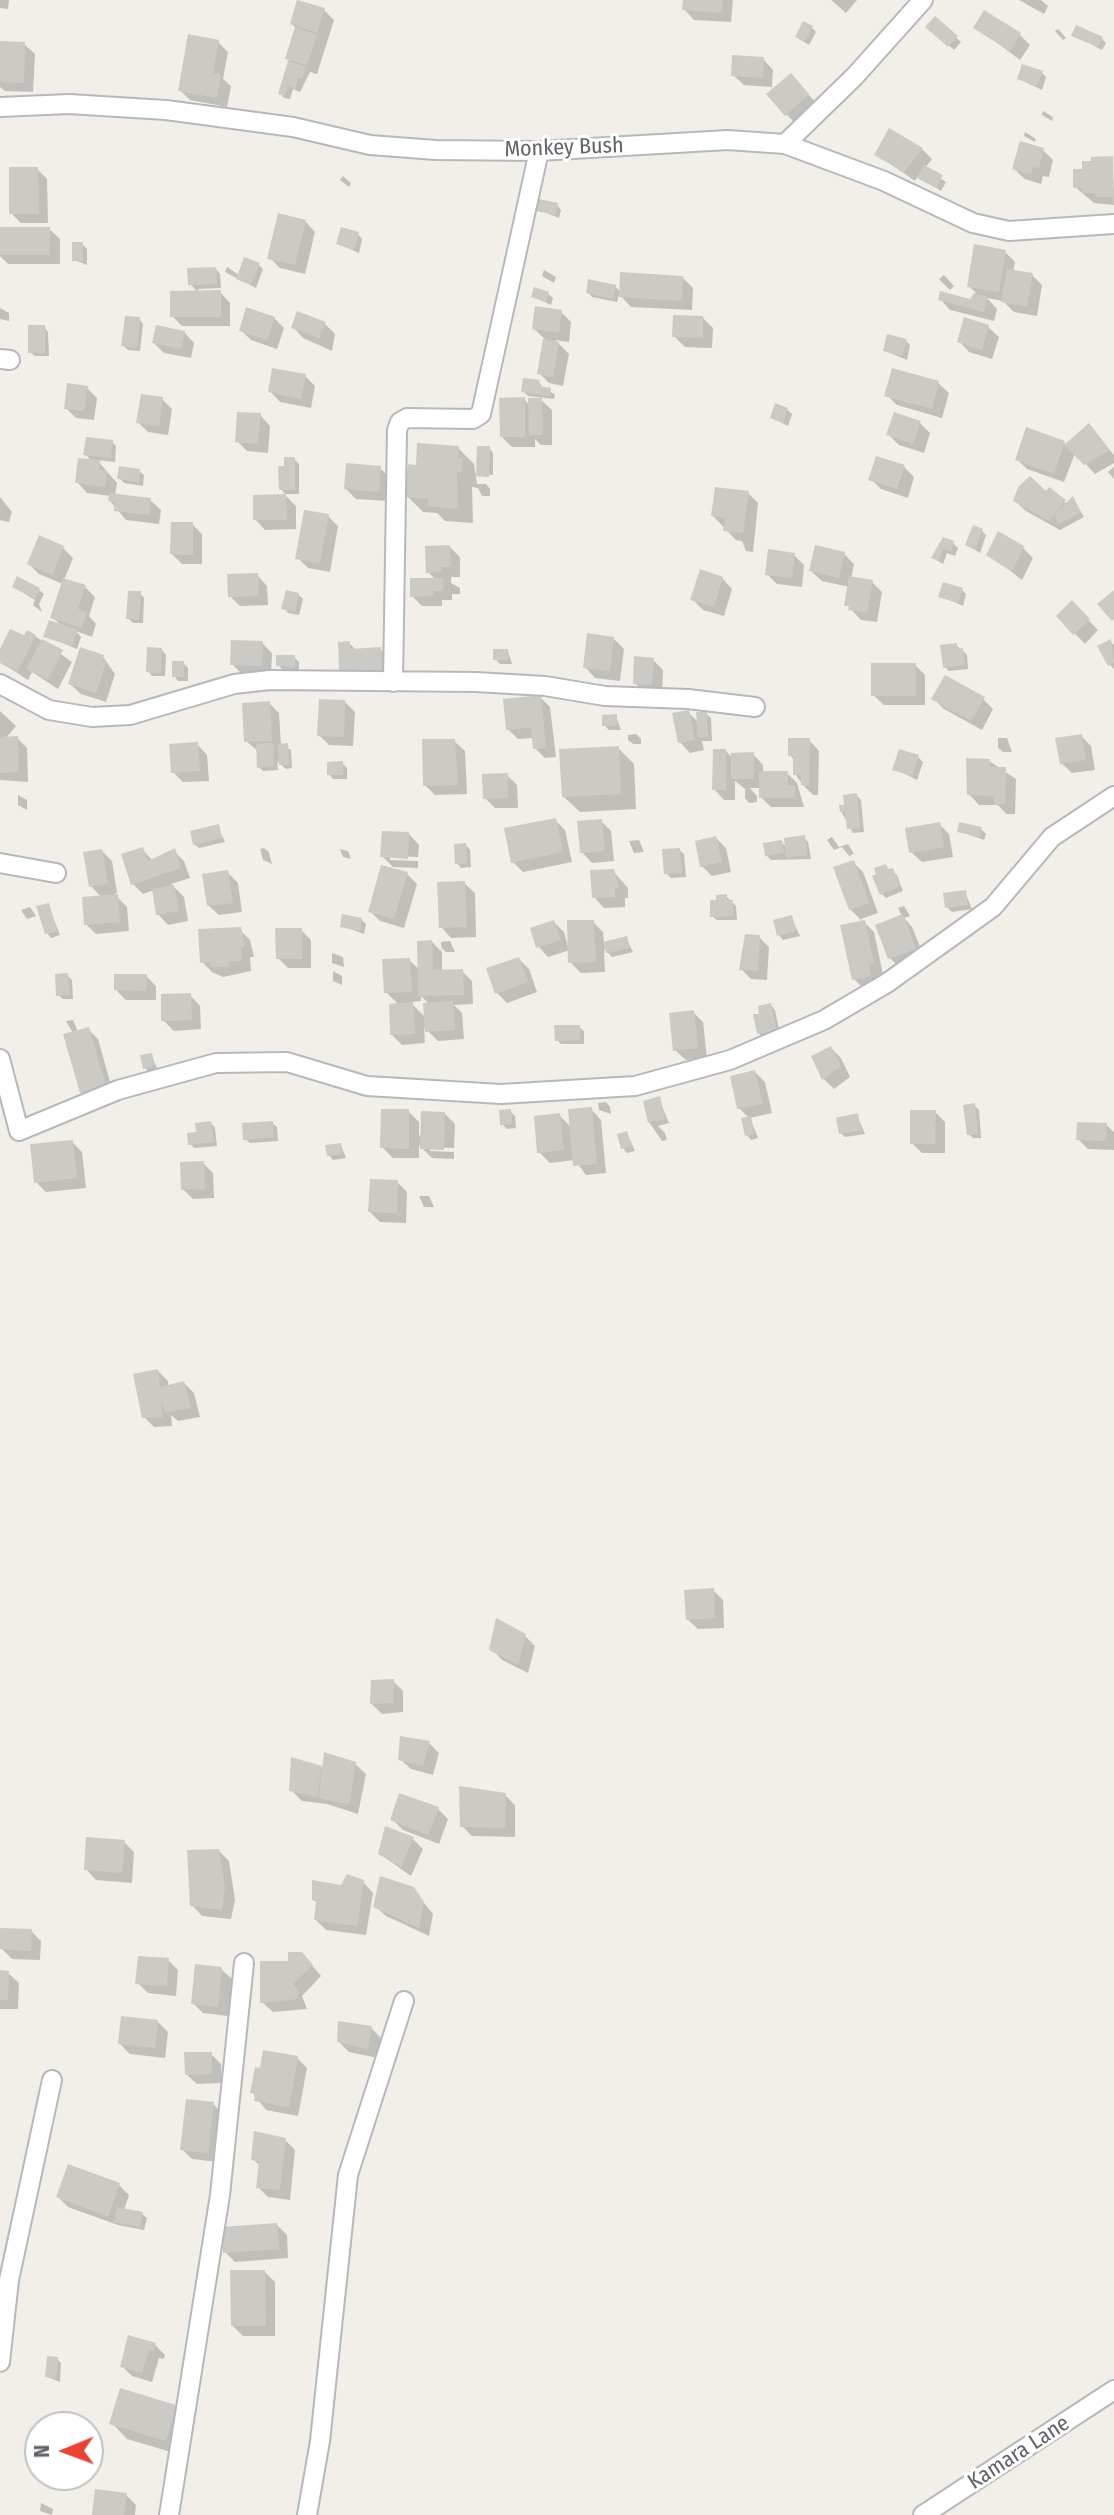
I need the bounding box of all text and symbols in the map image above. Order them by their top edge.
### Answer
street label: Monkey Bush [504,133,624,163]
street label: Kamara Lane [963,2410,1075,2496]
north arrow [24,2411,104,2491]
text: N [28,2445,55,2458]

